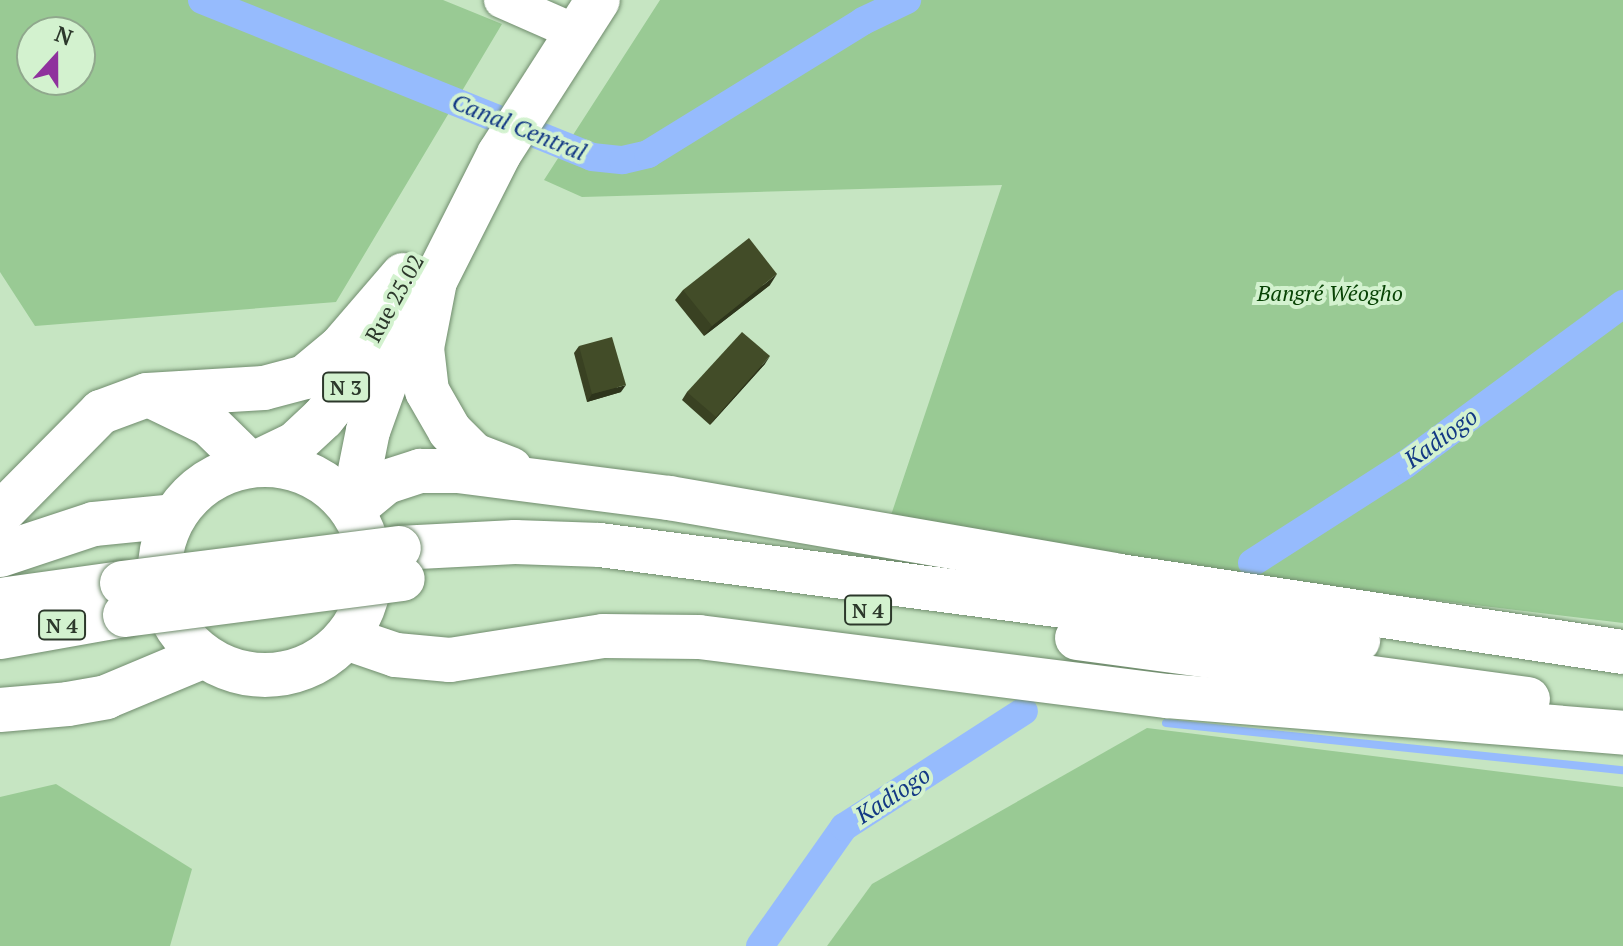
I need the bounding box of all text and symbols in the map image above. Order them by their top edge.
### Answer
north arrow [16,16,96,96]
text: N [51,18,77,52]
water label: Canal Central [448,87,590,167]
street label: Rue 25.02 [359,250,429,346]
park label: Bangré Wéogho [1257,280,1403,306]
road number: N 3 [322,371,370,403]
water label: Kadiogo [1399,402,1483,474]
road number: N 4 [844,594,892,626]
road number: N 4 [38,609,86,641]
water label: Kadiogo [850,760,936,830]

